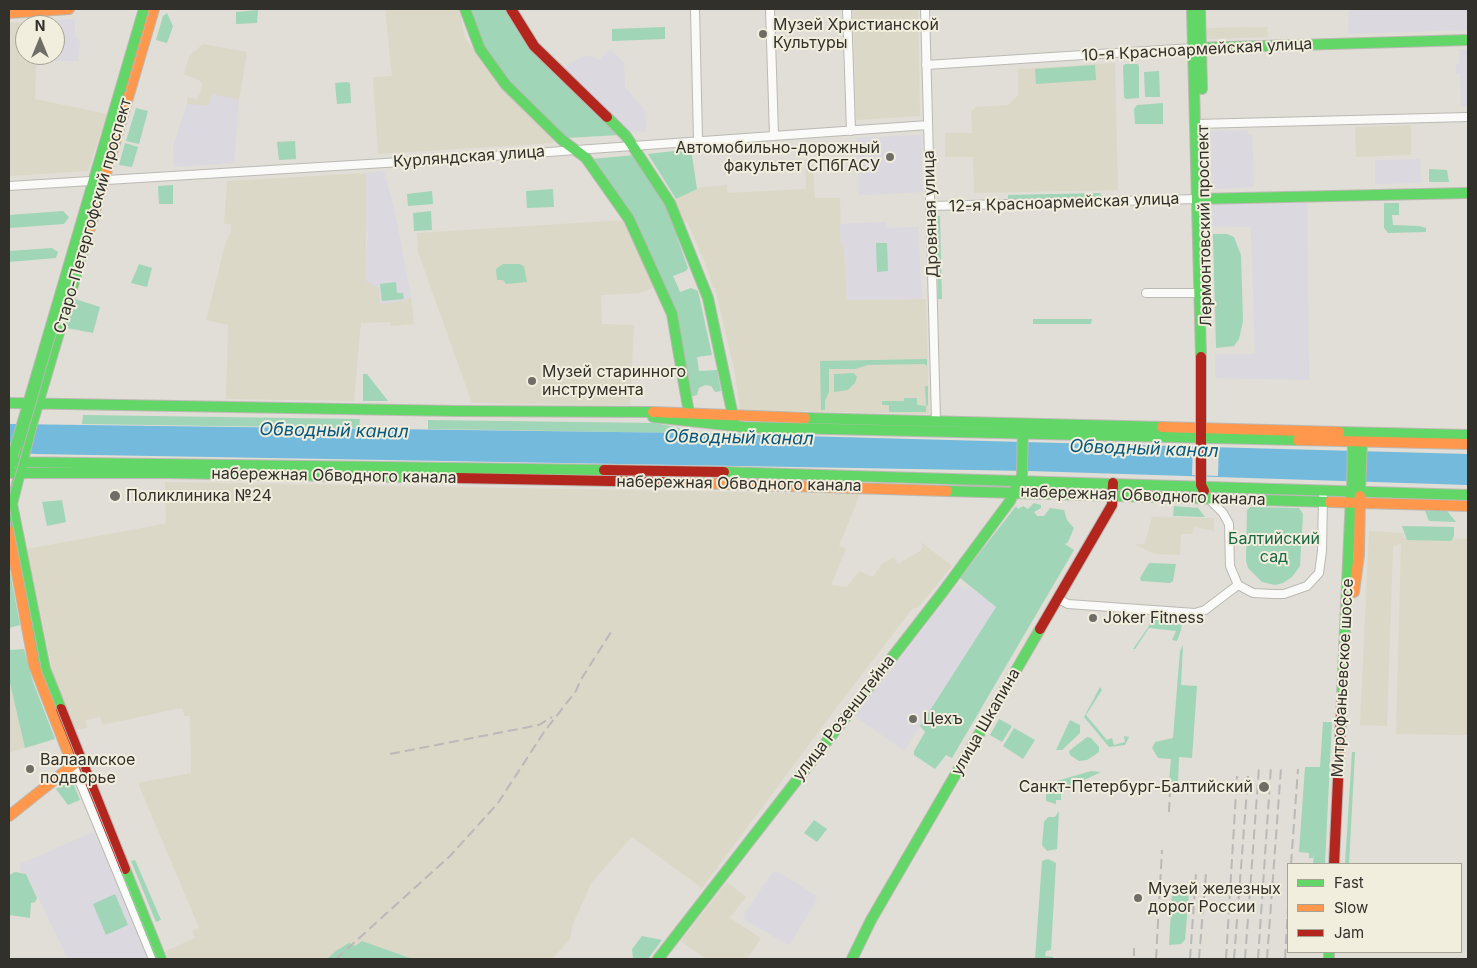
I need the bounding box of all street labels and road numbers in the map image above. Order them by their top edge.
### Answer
street label: 10-я Красноармейская улица [1081,34,1313,66]
street label: Старо-Петергофский проспект [50,96,136,336]
street label: Лермонтовский проспект [1194,125,1216,327]
street label: Курляндская улица [392,142,546,172]
street label: Дровяная улица [919,150,943,278]
street label: 12-я Красноармейская улица [948,189,1180,217]
street label: набережная Обводного канала [211,464,457,488]
street label: набережная Обводного канала [616,472,862,496]
street label: набережная Обводного канала [1020,482,1266,510]
street label: Митрофаньевское шоссе [1328,578,1358,778]
street label: улица Розенштейна [789,651,899,785]
street label: улица Шкапина [948,665,1024,779]

